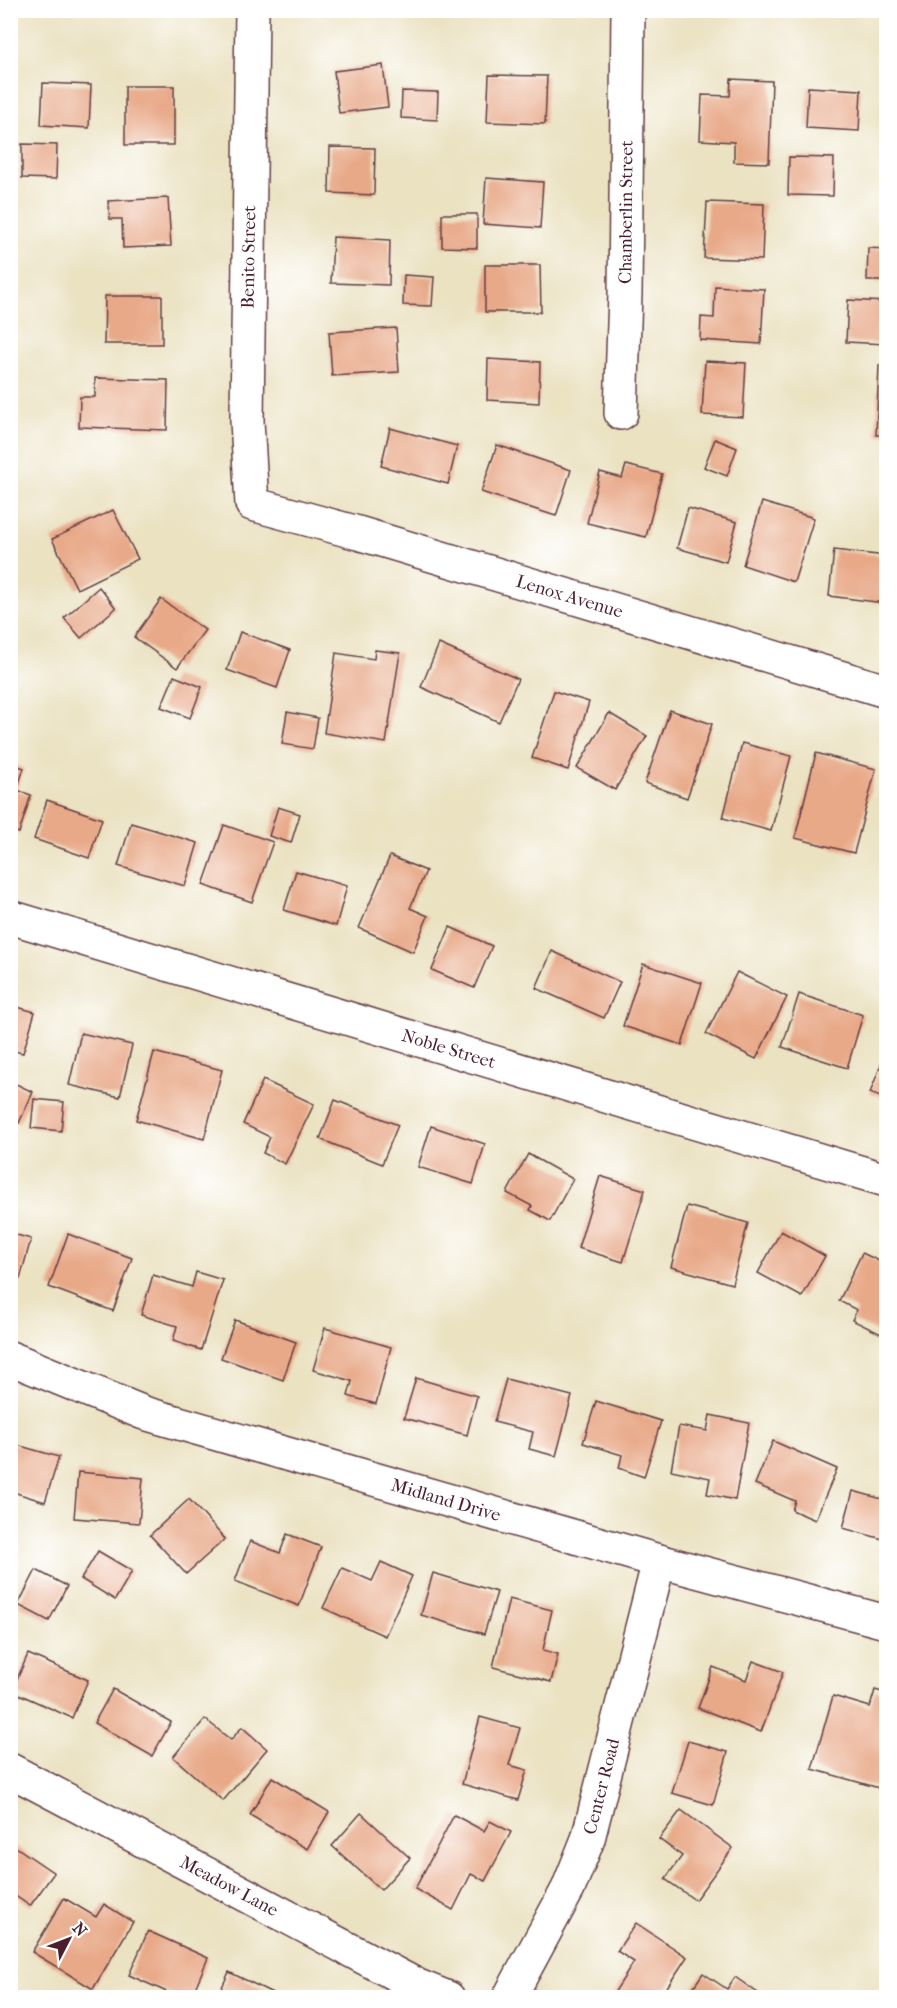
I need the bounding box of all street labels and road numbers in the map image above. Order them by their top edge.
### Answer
street label: Chamberlin Street [615,140,637,284]
street label: Benito Street [238,205,260,309]
street label: Lenox Avenue [514,570,626,622]
street label: Noble Street [399,1025,499,1073]
street label: Midland Drive [389,1474,503,1525]
street label: Center Road [579,1736,624,1837]
street label: Meadow Lane [177,1852,282,1921]

